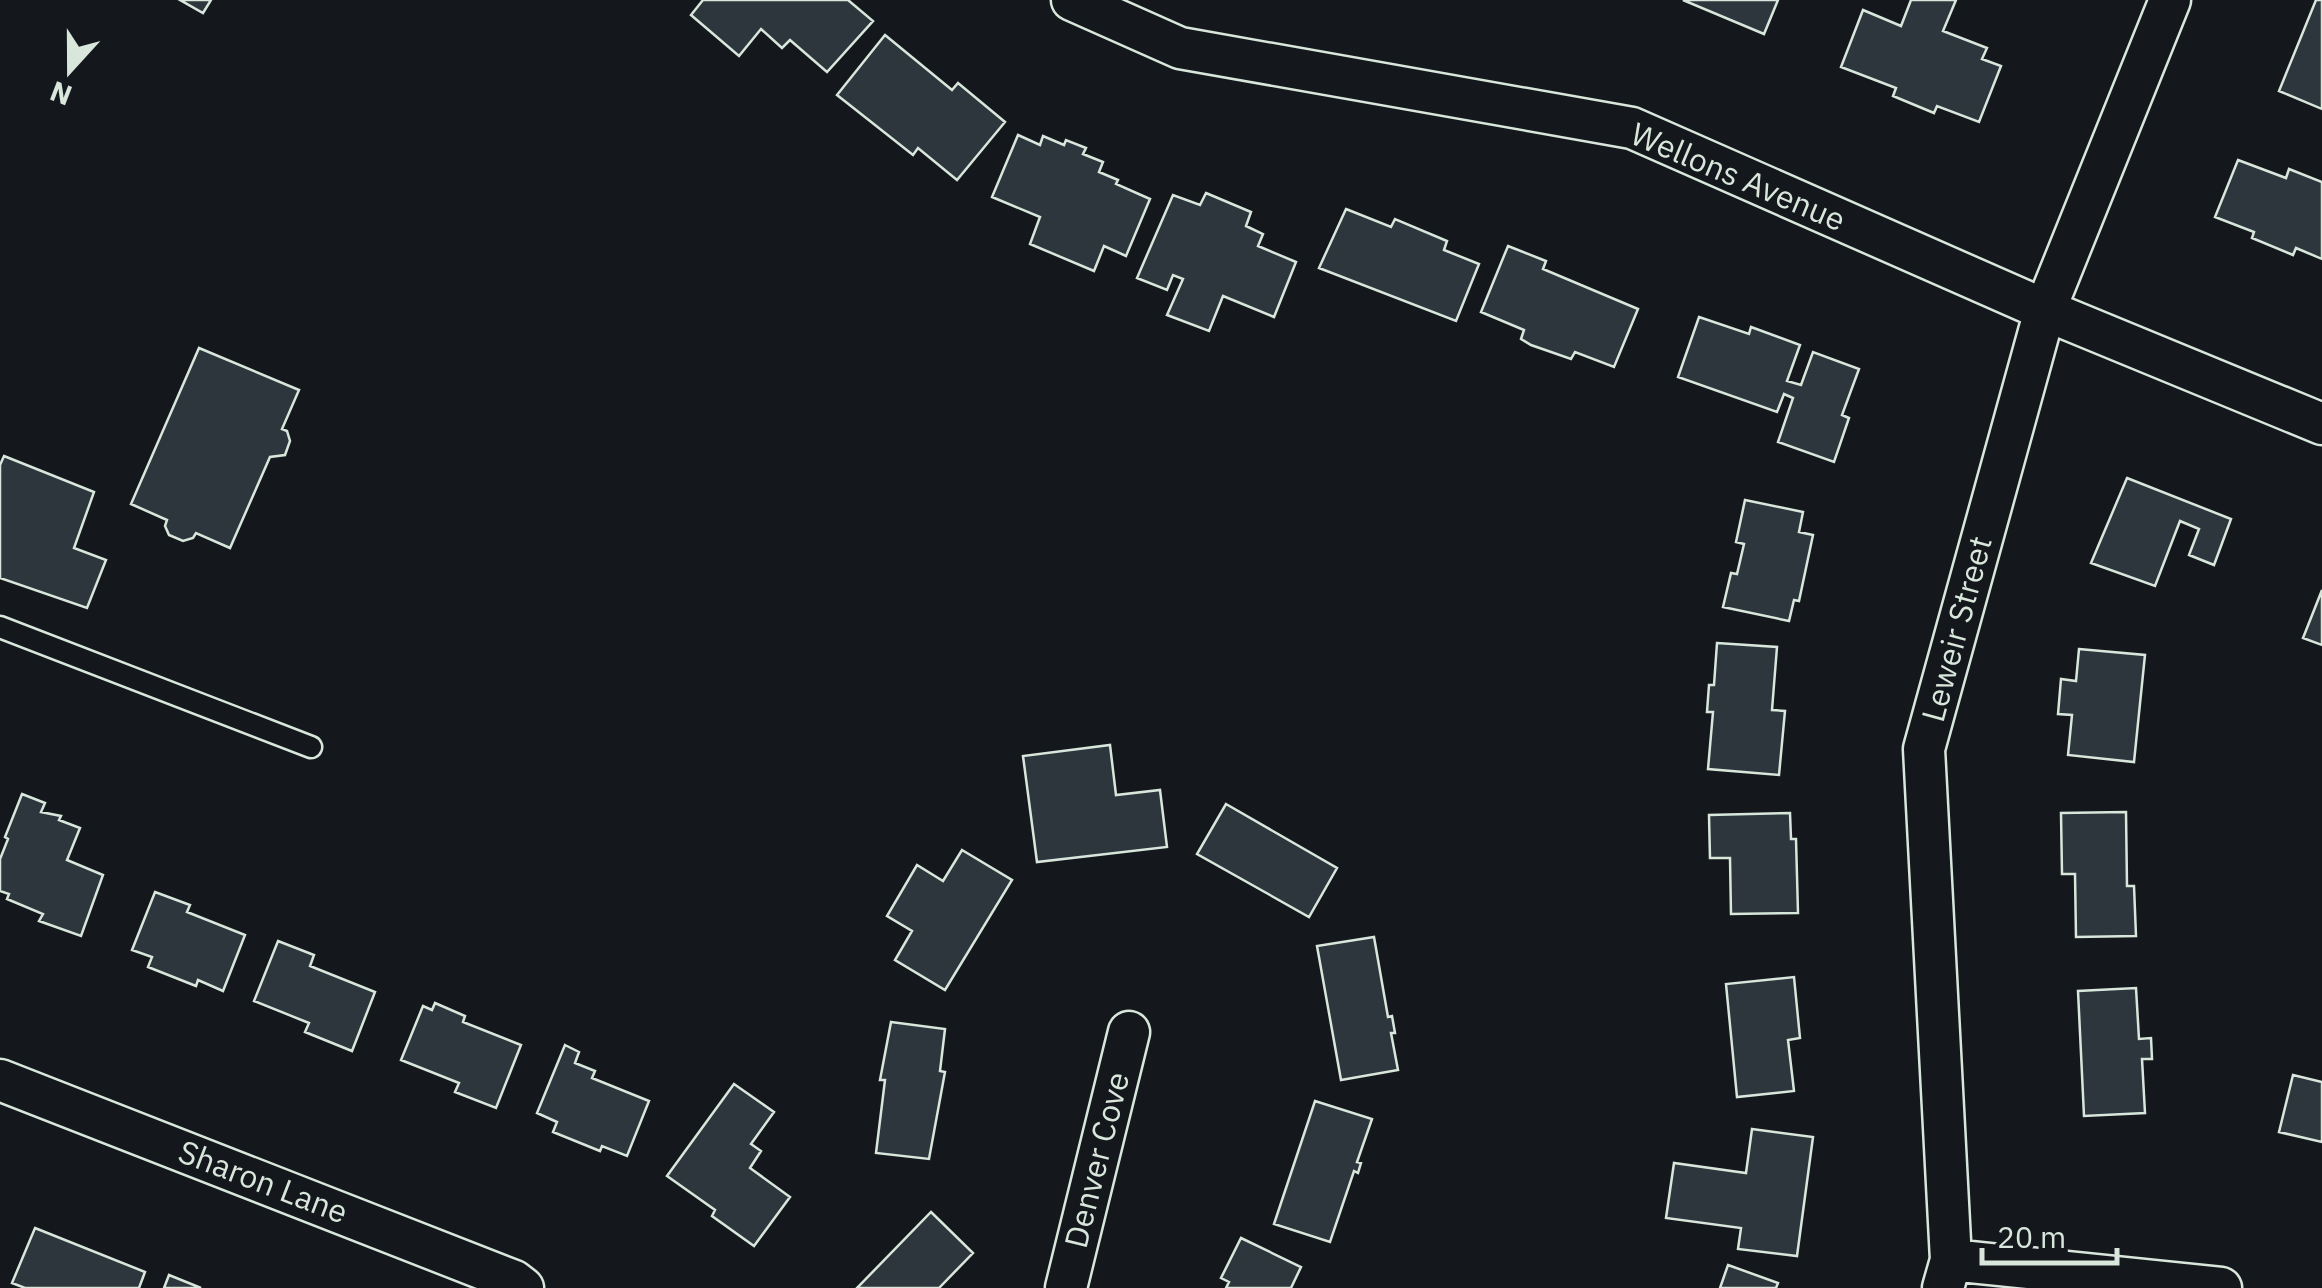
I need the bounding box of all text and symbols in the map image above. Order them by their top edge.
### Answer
north arrow [20,20,120,120]
text: N [45,73,77,115]
street label: Wellons Avenue [1625,112,1852,240]
street label: Leweir Street [1911,531,2001,726]
street label: Denver Cove [1054,1067,1138,1252]
street label: Sharon Lane [173,1130,354,1233]
scale bar [1982,1203,2117,1265]
text: 20 m [1997,1217,2066,1256]

